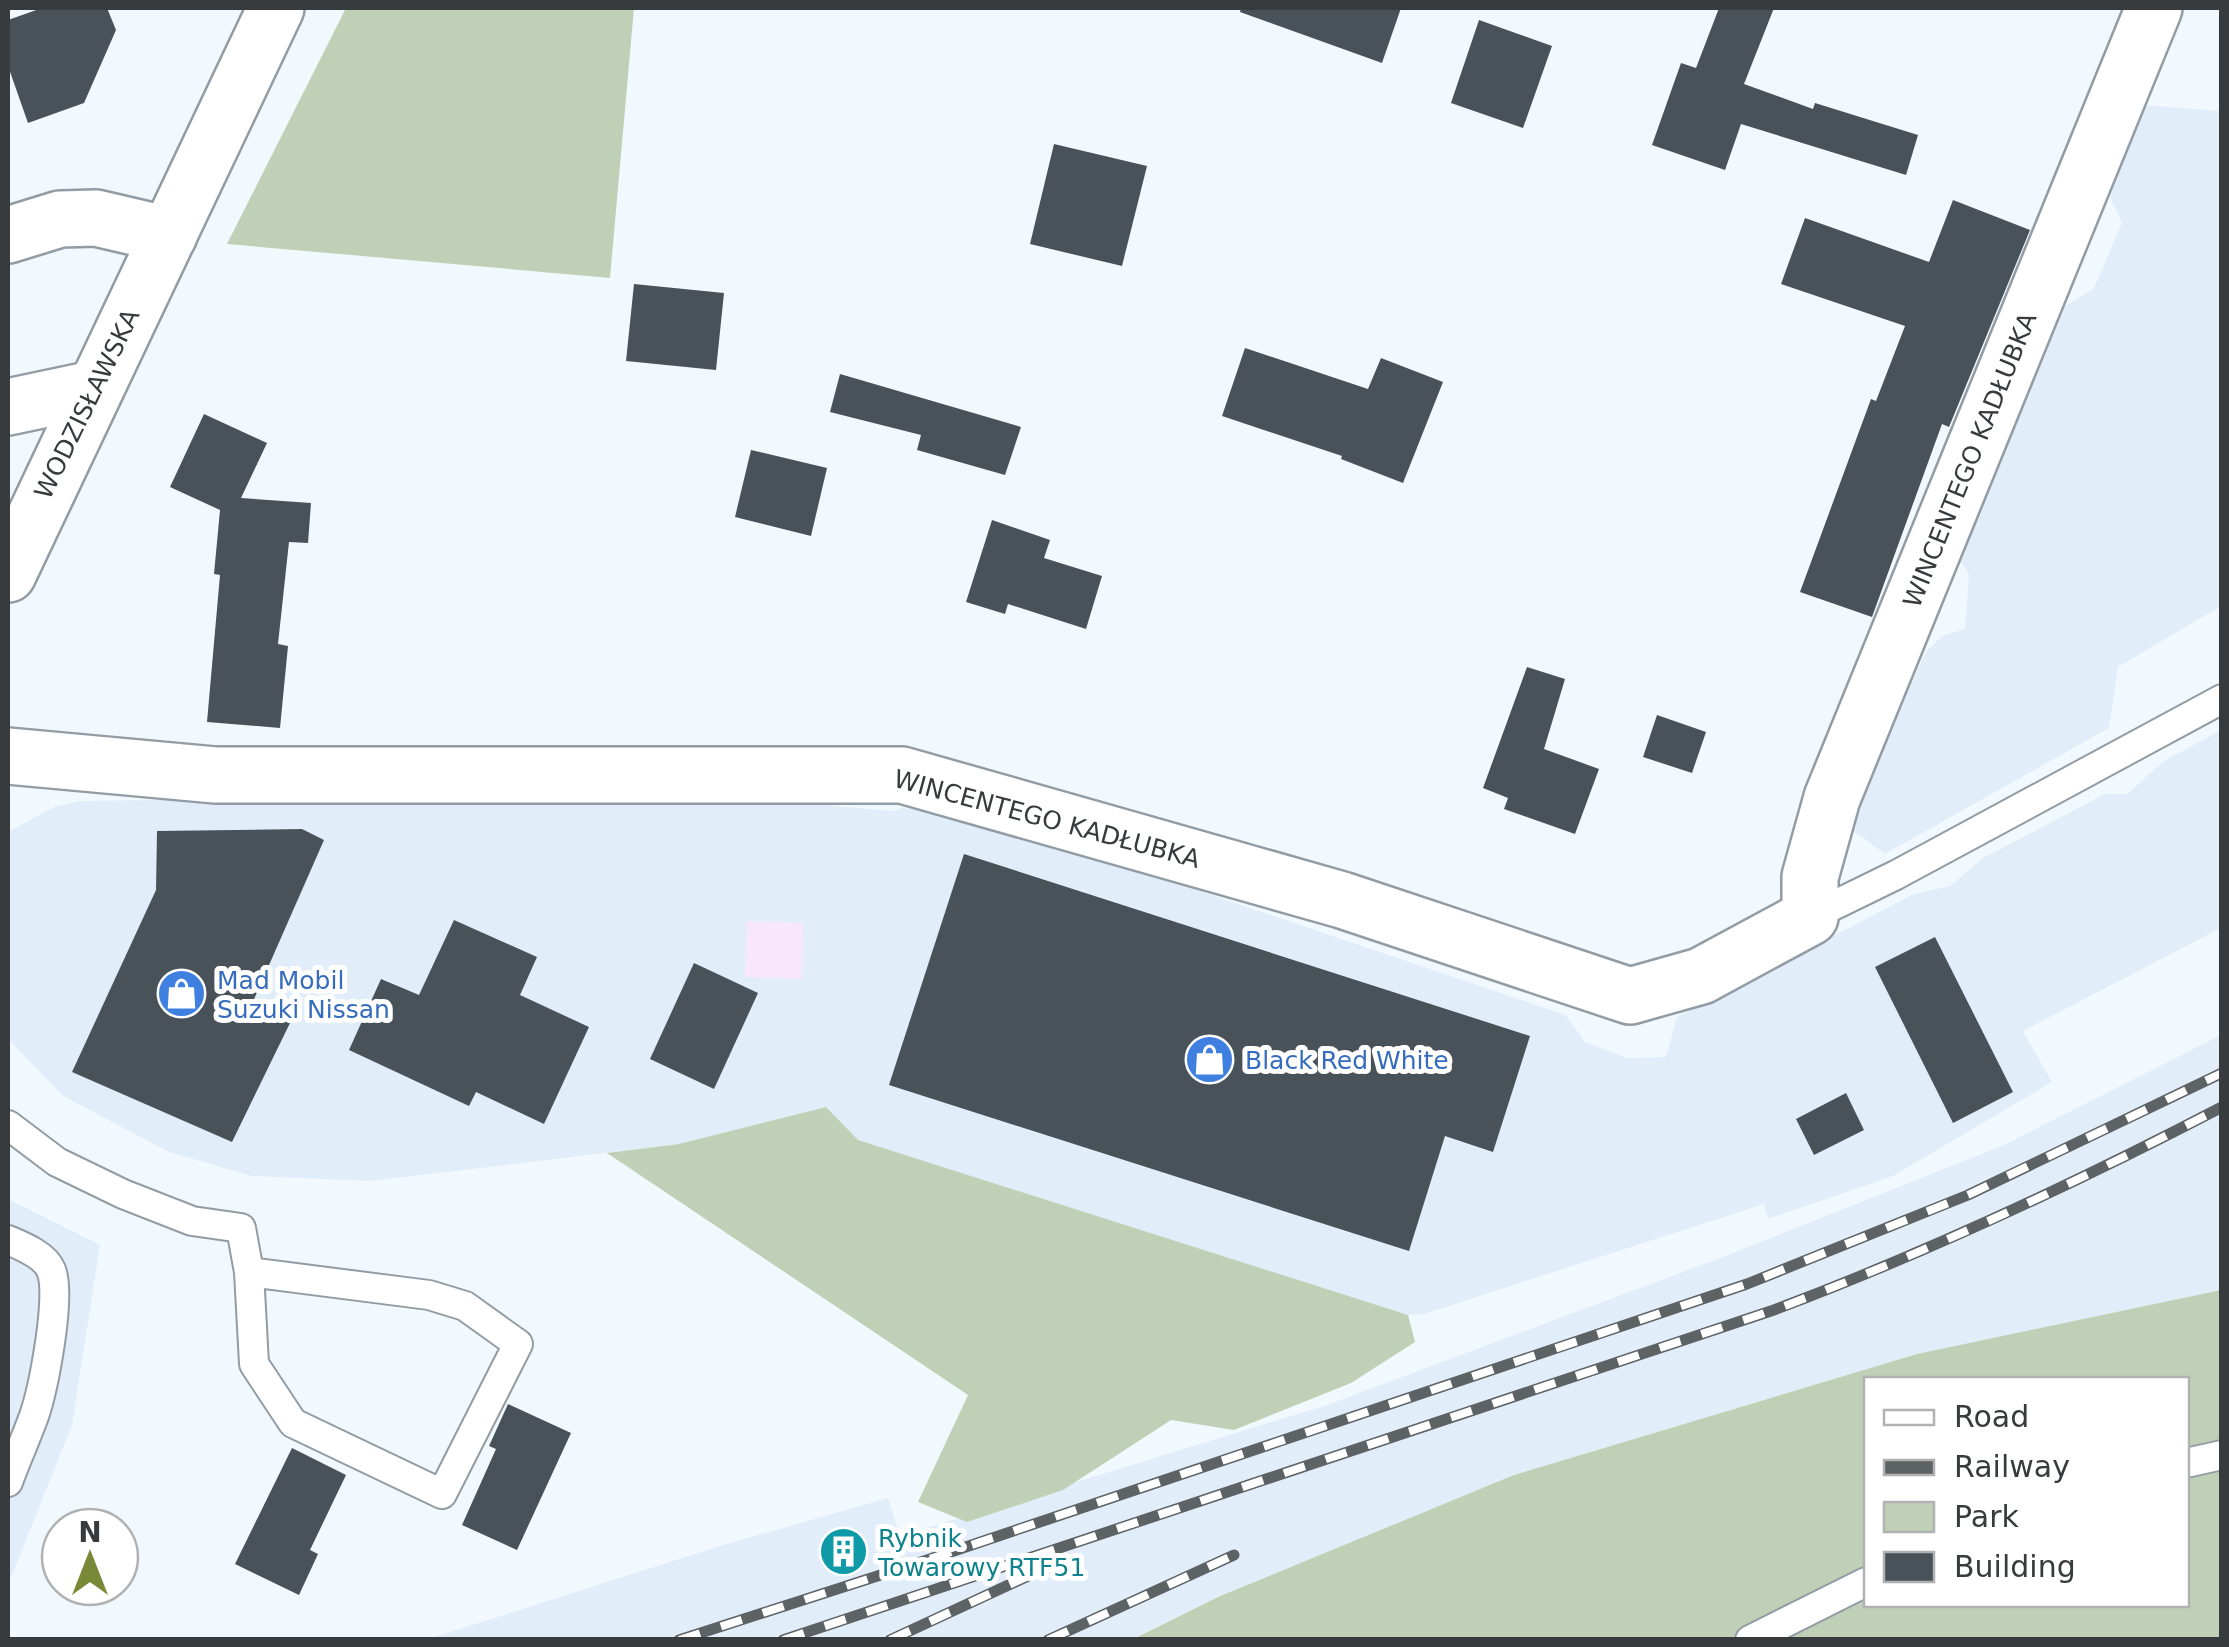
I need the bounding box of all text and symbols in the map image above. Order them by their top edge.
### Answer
street label: WODZISŁAWSKA [28,304,146,504]
street label: WINCENTEGO KADŁUBKA [1897,308,2043,612]
street label: WINCENTEGO KADŁUBKA [891,764,1203,874]
place label: Mad Mobil Suzuki Nissan [217,966,390,1024]
shop icon: Mad Mobil Suzuki Nissan [156,968,208,1020]
shop icon: Black Red White [1184,1034,1236,1086]
place label: Black Red White [1245,1046,1449,1075]
legend [1864,1377,2189,1607]
text: Road [1954,1399,2029,1434]
text: Railway [1954,1449,2070,1484]
text: Park [1954,1499,2019,1534]
north arrow [40,1507,140,1607]
text: N [78,1516,102,1549]
place label: Rybnik Towarowy RTF51 [877,1524,1085,1582]
building icon: Rybnik Towarowy RTF51 [817,1526,869,1578]
text: Building [1954,1549,2076,1584]

